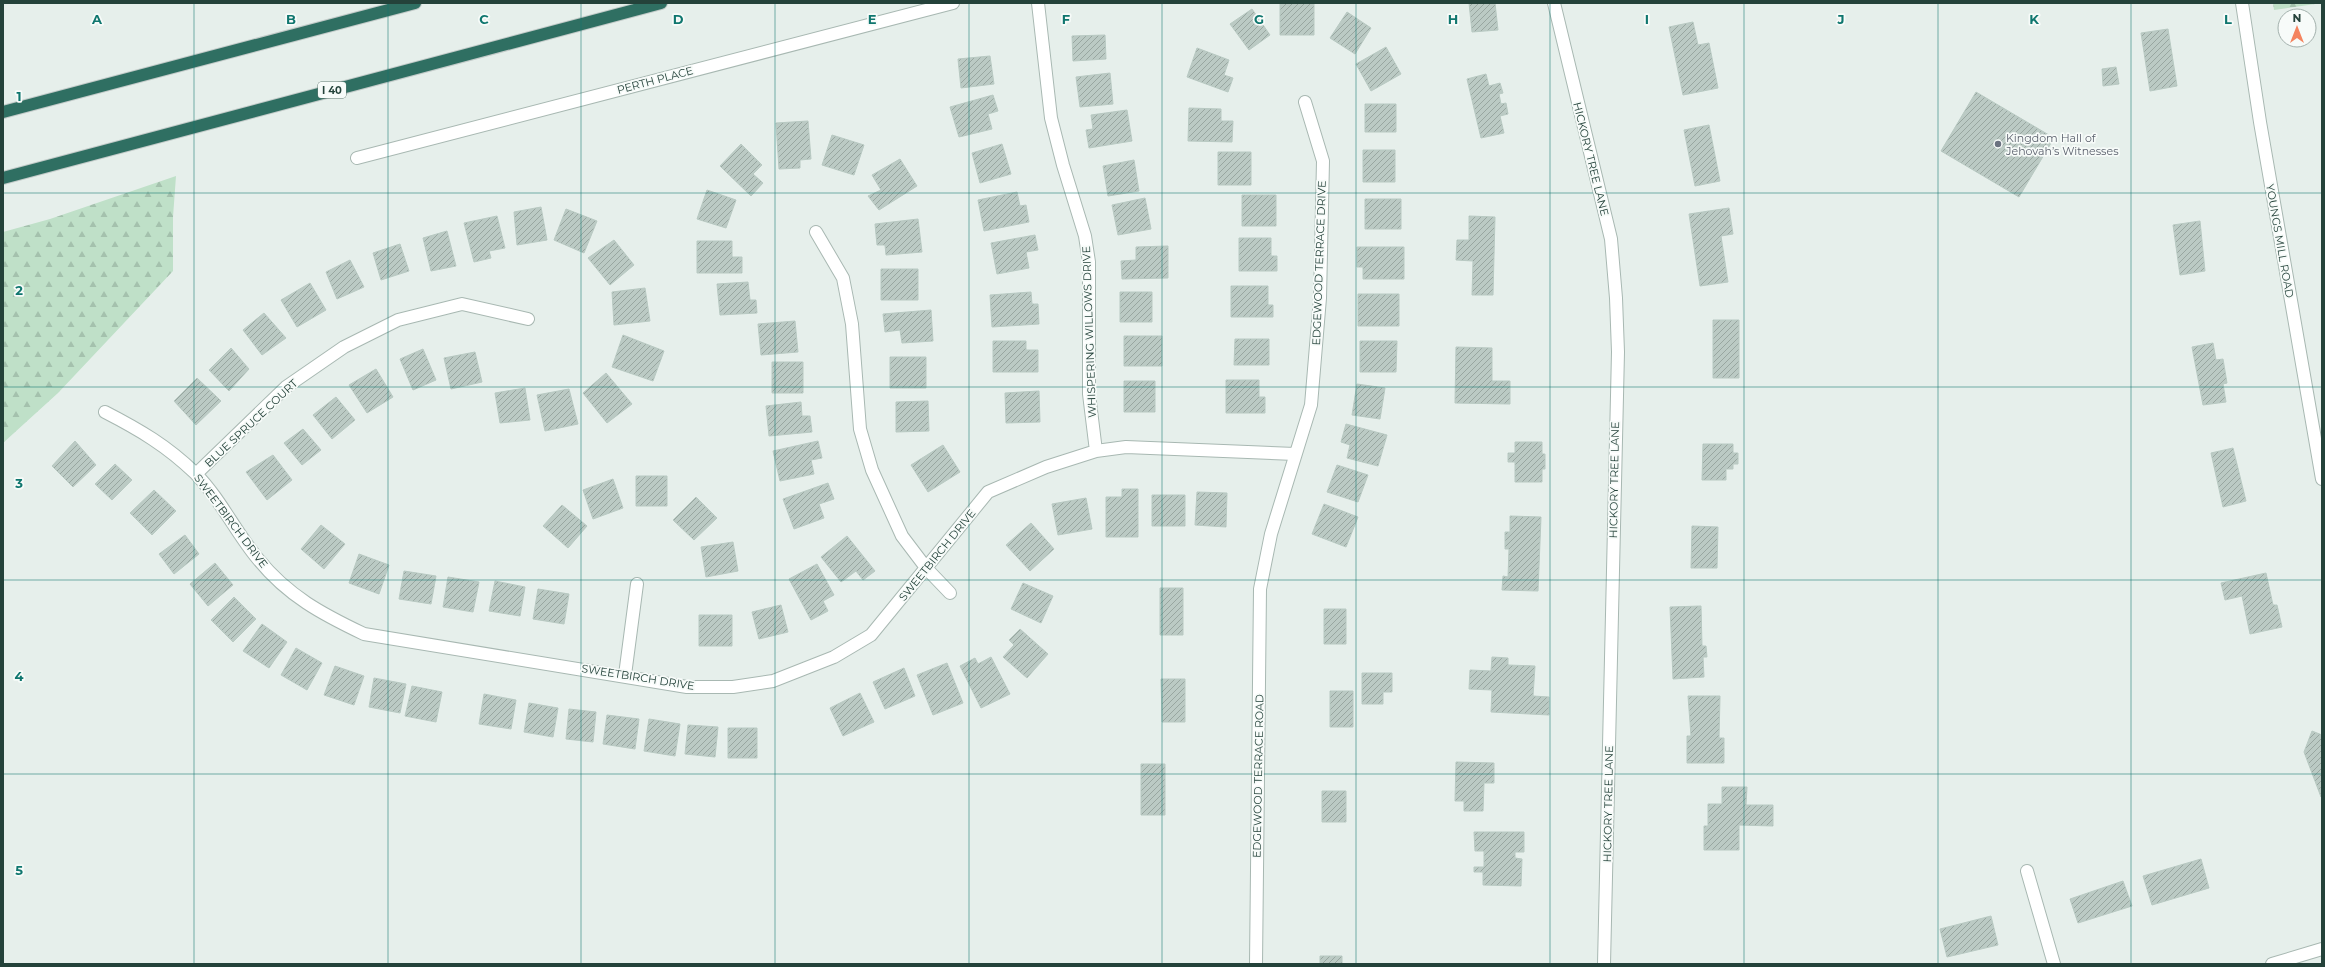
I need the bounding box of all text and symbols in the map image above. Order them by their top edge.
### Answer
north arrow [2277,8,2317,48]
text: A [91,11,103,27]
text: B [286,11,296,27]
text: C [479,11,489,27]
text: D [673,11,684,27]
text: E [868,11,877,27]
text: F [1062,11,1070,27]
text: G [1254,11,1264,27]
text: H [1448,11,1458,27]
text: I [1645,11,1649,27]
text: J [1836,11,1845,27]
text: K [2029,11,2039,27]
text: L [2224,11,2232,27]
text: N [2293,11,2301,25]
street label: PERTH PLACE [615,63,695,97]
road number: I 40 [318,82,346,98]
text: 1 [16,88,22,104]
street label: HICKORY TREE LANE [1570,101,1612,217]
place label: Kingdom Hall of Jehovah’s Witnesses [2005,131,2119,158]
marker: Kingdom Hall of Jehovah’s Witnesses [1993,139,2003,149]
street label: EDGEWOOD TERRACE DRIVE [1309,180,1329,346]
street label: YOUNGS MILL ROAD [2263,183,2297,299]
street label: WHISPERING WILLOWS DRIVE [1079,246,1099,418]
text: 2 [15,282,23,298]
street label: BLUE SPRUCE COURT [201,376,301,470]
street label: HICKORY TREE LANE [1606,421,1622,539]
street label: SWEETBIRCH DRIVE [191,471,271,571]
text: 3 [14,475,23,491]
street label: SWEETBIRCH DRIVE [896,506,978,604]
street label: SWEETBIRCH DRIVE [581,661,695,693]
text: 4 [15,668,24,684]
street label: EDGEWOOD TERRACE ROAD [1250,694,1266,858]
street label: HICKORY TREE LANE [1600,745,1616,863]
text: 5 [15,862,23,878]

